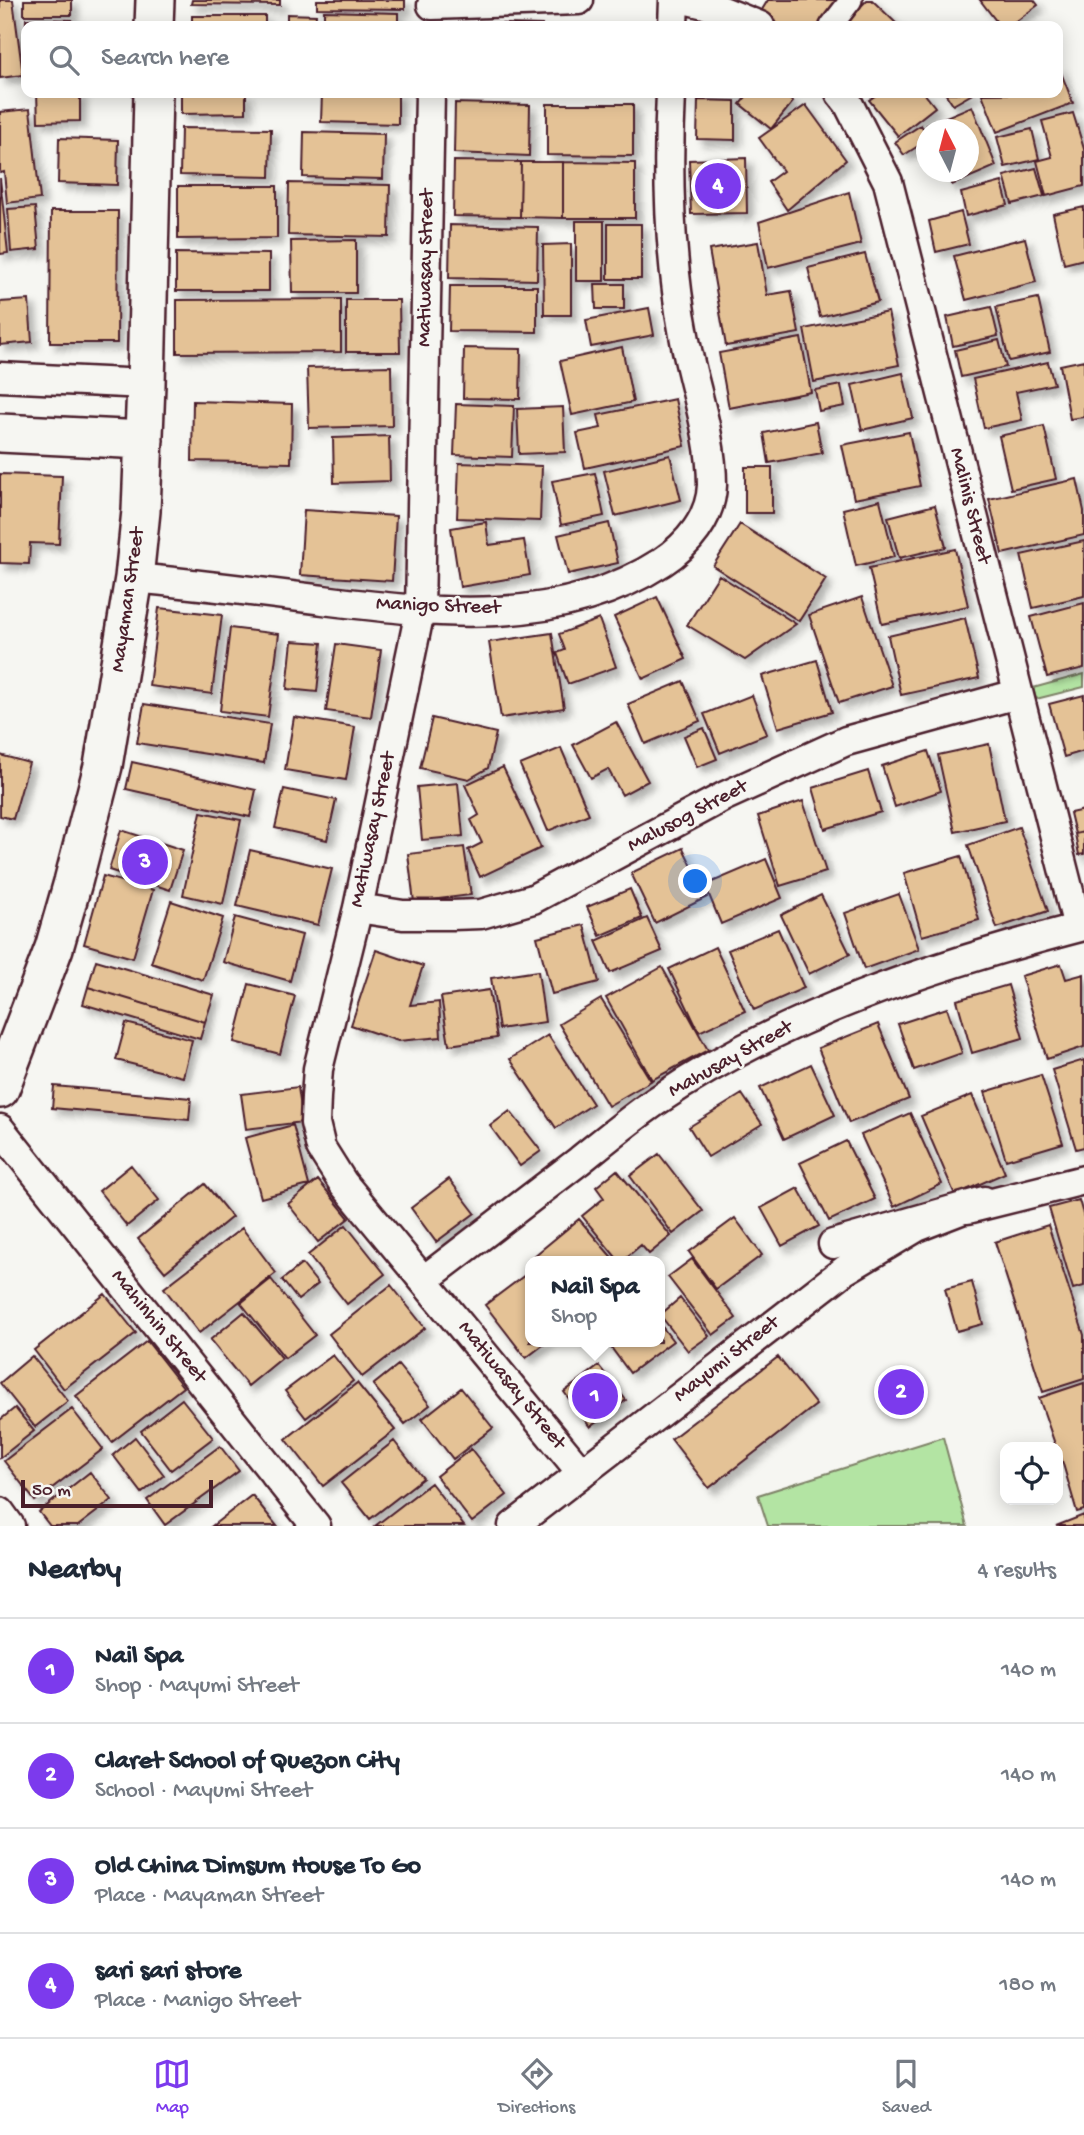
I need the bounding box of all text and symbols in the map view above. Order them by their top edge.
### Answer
search box [21,21,1063,98]
icon: search [45,41,83,79]
text: Search here [101,44,229,75]
north arrow [916,119,979,182]
pin: 4 [695,160,741,212]
street label: Matiwasay Street [413,186,441,347]
street label: Malinis Street [943,445,996,569]
street label: Mayaman Street [106,524,152,674]
street label: Manigo Street [375,592,503,622]
street label: Matiwasay Street [345,748,403,910]
street label: Malusog Street [624,774,754,859]
pin: 3 [122,836,168,888]
your location [678,864,712,898]
street label: Mahusay Street [665,1014,800,1104]
popup [525,1256,665,1347]
street label: Mahinhin Street [105,1265,213,1391]
text: Nail Spa [551,1273,639,1304]
text: Shop [551,1304,597,1331]
street label: Mayumi Street [669,1310,787,1409]
street label: Matiwasay Street [452,1317,572,1457]
pin: 2 [878,1366,924,1418]
pin: 1 [572,1370,618,1422]
map controls [1000,1442,1063,1505]
button: locate [1000,1442,1063,1505]
scale bar [21,1477,214,1509]
text: 50 m [32,1480,71,1503]
text: Nearby [28,1554,121,1589]
text: 4 results [977,1558,1056,1585]
text: Nail Spa [95,1642,183,1673]
text: 1 [46,1657,56,1684]
text: 140 m [1001,1657,1056,1684]
text: Shop · Mayumi Street [95,1673,298,1700]
text: Claret School of Quezon City [95,1747,400,1778]
text: 2 [45,1762,57,1789]
text: 140 m [1001,1762,1056,1789]
text: School · Mayumi Street [95,1778,312,1805]
text: Old China Dimsum House To Go [95,1852,421,1883]
text: 3 [45,1867,57,1894]
text: 140 m [1001,1867,1056,1894]
text: Place · Mayaman Street [95,1883,323,1910]
text: sari sari store [95,1957,241,1988]
text: 4 [46,1972,56,1999]
text: 180 m [999,1972,1056,1999]
text: Place · Manigo Street [95,1988,300,2015]
tab: Map [153,2055,191,2120]
tab: Directions [498,2055,575,2120]
tab: Saved [882,2055,931,2120]

